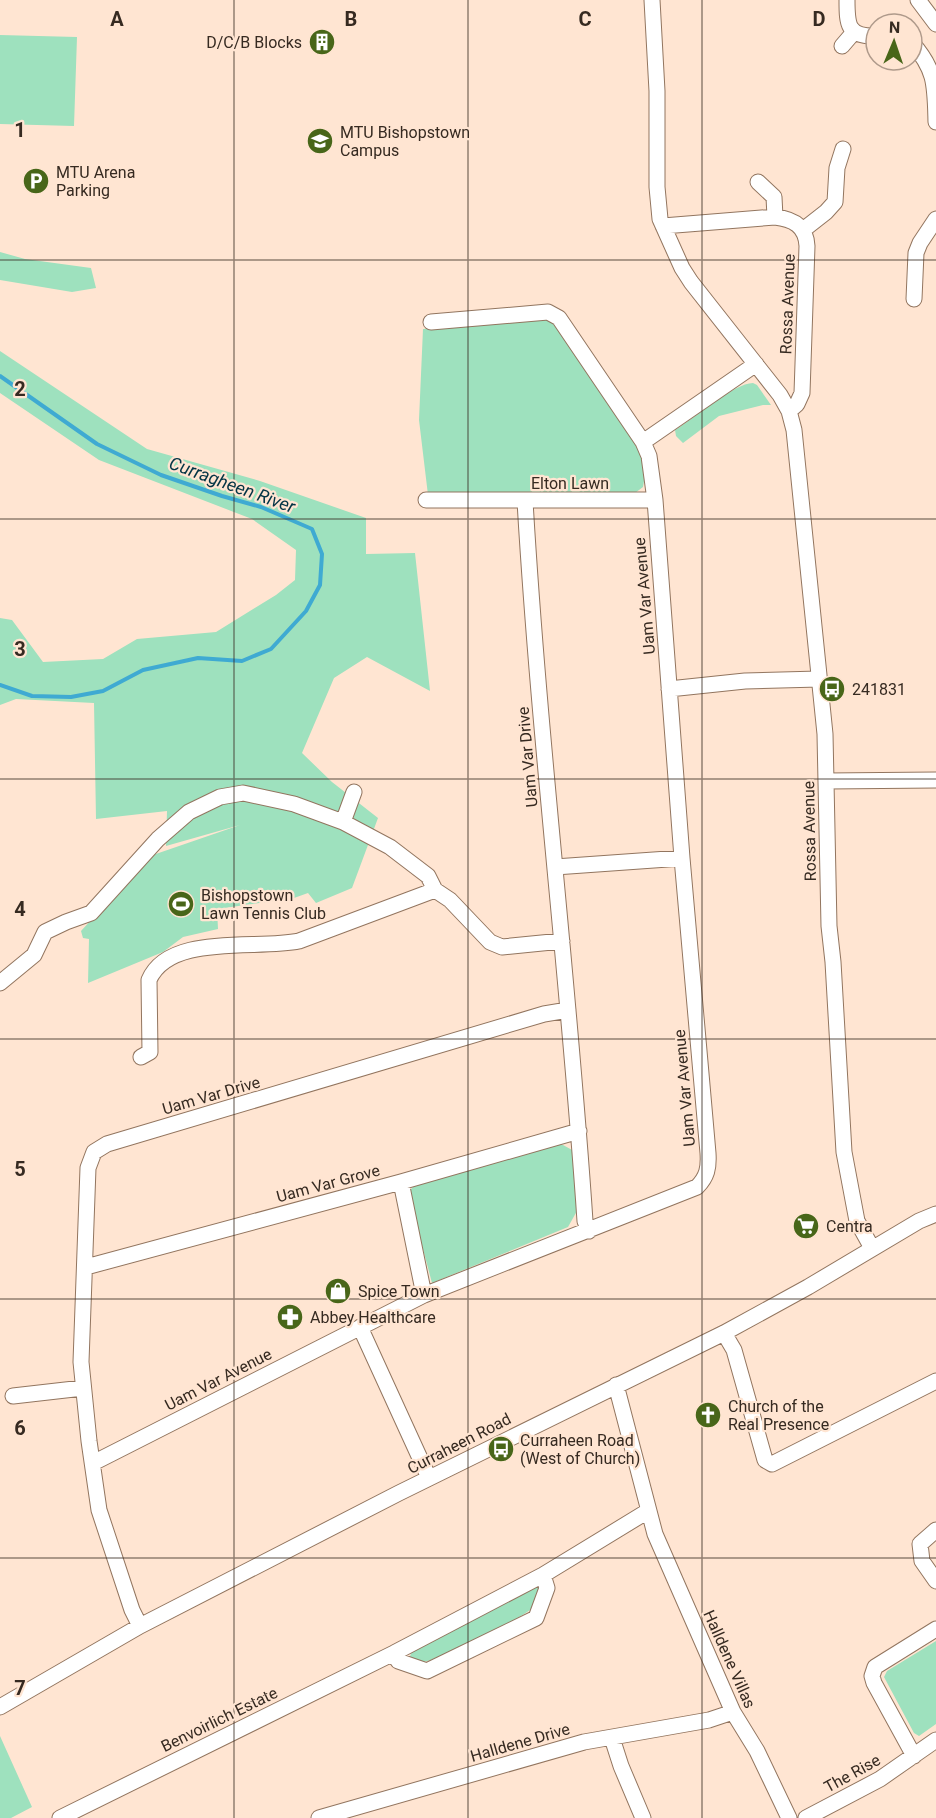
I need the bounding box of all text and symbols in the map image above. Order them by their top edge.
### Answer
text: A [110,7,124,31]
text: B [345,7,357,31]
text: C [578,7,592,31]
text: D [813,7,826,31]
north arrow [864,12,924,72]
text: N [889,18,900,37]
building icon: D/C/B Blocks [307,27,337,57]
place label: D/C/B Blocks [206,33,302,52]
text: 1 [14,118,26,142]
place label: MTU Bishopstown Campus [340,123,470,160]
school or university icon: MTU Bishopstown Campus [305,126,335,156]
place label: MTU Arena Parking [56,163,135,200]
parking icon: MTU Arena Parking [21,166,51,196]
street label: Rossa Avenue [776,253,799,355]
text: 2 [14,377,26,401]
water label: Curragheen River [166,452,299,517]
street label: Elton Lawn [531,474,609,493]
street label: Uam Var Avenue [630,537,659,655]
text: 3 [14,637,26,661]
bus stop icon: 241831 [817,674,847,704]
place label: 241831 [852,680,906,699]
street label: Uam Var Drive [514,706,541,808]
street label: Rossa Avenue [799,781,820,881]
place label: Bishopstown Lawn Tennis Club [201,886,326,923]
sports icon: Bishopstown Lawn Tennis Club [166,889,196,919]
text: 4 [14,897,26,921]
street label: Uam Var Avenue [670,1029,699,1147]
street label: Uam Var Drive [160,1072,262,1119]
text: 5 [14,1157,26,1181]
street label: Uam Var Grove [274,1161,382,1206]
supermarket icon: Centra [791,1211,821,1241]
place label: Centra [826,1217,873,1236]
shop icon: Spice Town [323,1276,353,1306]
place label: Spice Town [358,1282,440,1301]
pharmacy icon: Abbey Healthcare [275,1302,305,1332]
place label: Abbey Healthcare [310,1308,436,1327]
street label: Uam Var Avenue [162,1344,275,1415]
place label: Church of the Real Presence [728,1397,829,1434]
church icon: Church of the Real Presence [693,1400,723,1430]
street label: Curraheen Road [404,1409,514,1478]
text: 6 [14,1416,26,1440]
place label: Curraheen Road (West of Church) [520,1431,640,1468]
bus stop icon: Curraheen Road (West of Church) [486,1434,516,1464]
street label: Halldene Villas [699,1607,760,1711]
text: 7 [14,1676,26,1700]
street label: Benvoirlich Estate [158,1683,281,1756]
street label: Halldene Drive [468,1719,572,1766]
street label: The Rise [821,1750,884,1797]

